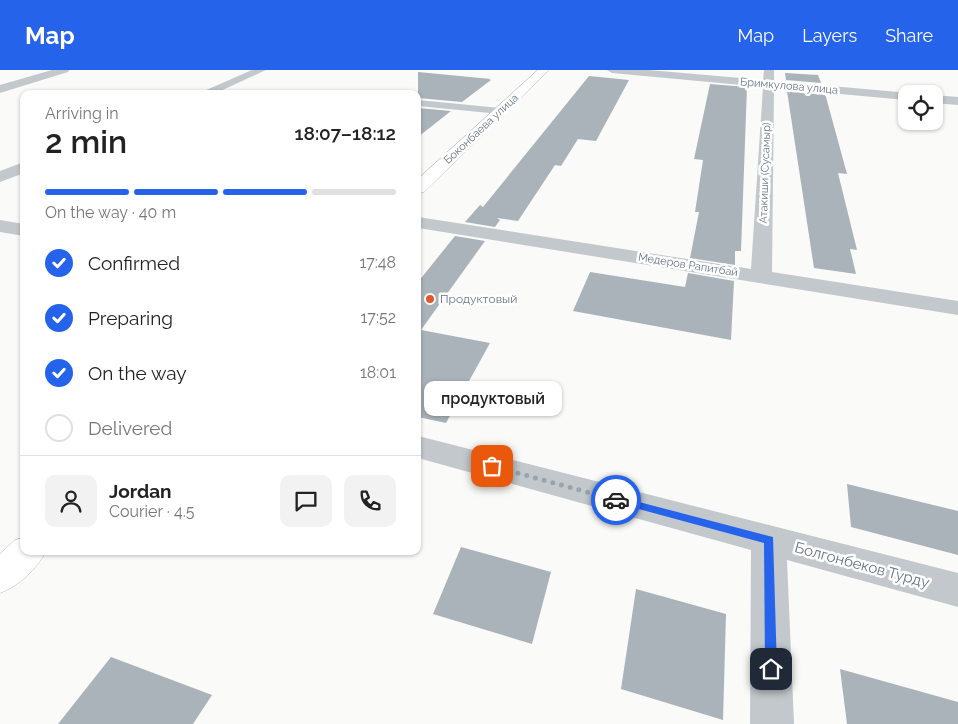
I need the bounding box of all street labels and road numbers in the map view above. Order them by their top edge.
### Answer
street label: Бримкулова улица [740,75,838,97]
street label: Боконбаева улица [441,91,521,167]
street label: Атакиши (Сусамыр) [757,122,773,224]
street label: Медеров Рапитбай [637,251,739,279]
street label: Болгонбеков Турду [793,538,931,592]

